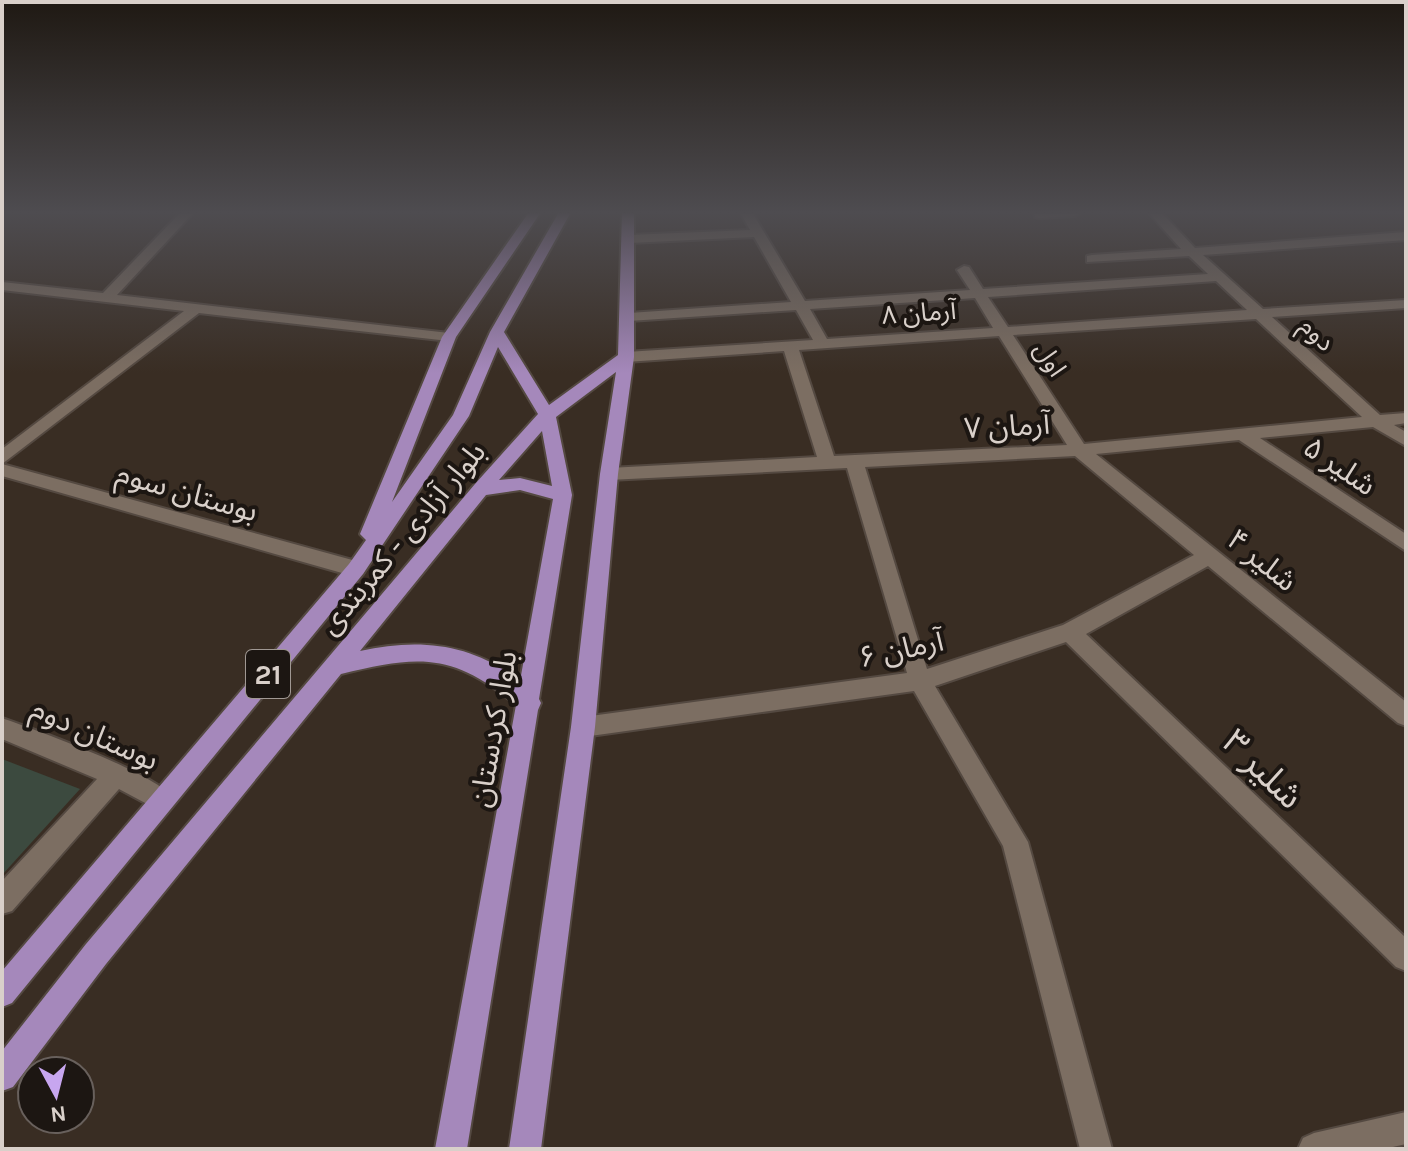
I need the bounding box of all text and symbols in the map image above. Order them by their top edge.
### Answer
street label: آرمان ۸ [881,295,959,331]
street label: دوم [1290,310,1341,361]
street label: اول [1027,336,1073,382]
street label: آرمان ۷ [963,406,1052,446]
street label: شلیر ۵ [1297,429,1383,503]
street label: بلوار آزادی - کمربندی [311,434,493,642]
street label: بوستان سوم [111,455,262,533]
street label: شلیر ۴ [1220,521,1304,599]
street label: آرمان ۶ [855,622,948,676]
street label: بلوار کردستان [462,648,524,810]
road number: 21 [246,650,290,698]
street label: بوستان دوم [24,690,164,782]
street label: شلیر ۳ [1214,721,1312,817]
north arrow [16,1055,96,1135]
text: N [49,1100,68,1128]

